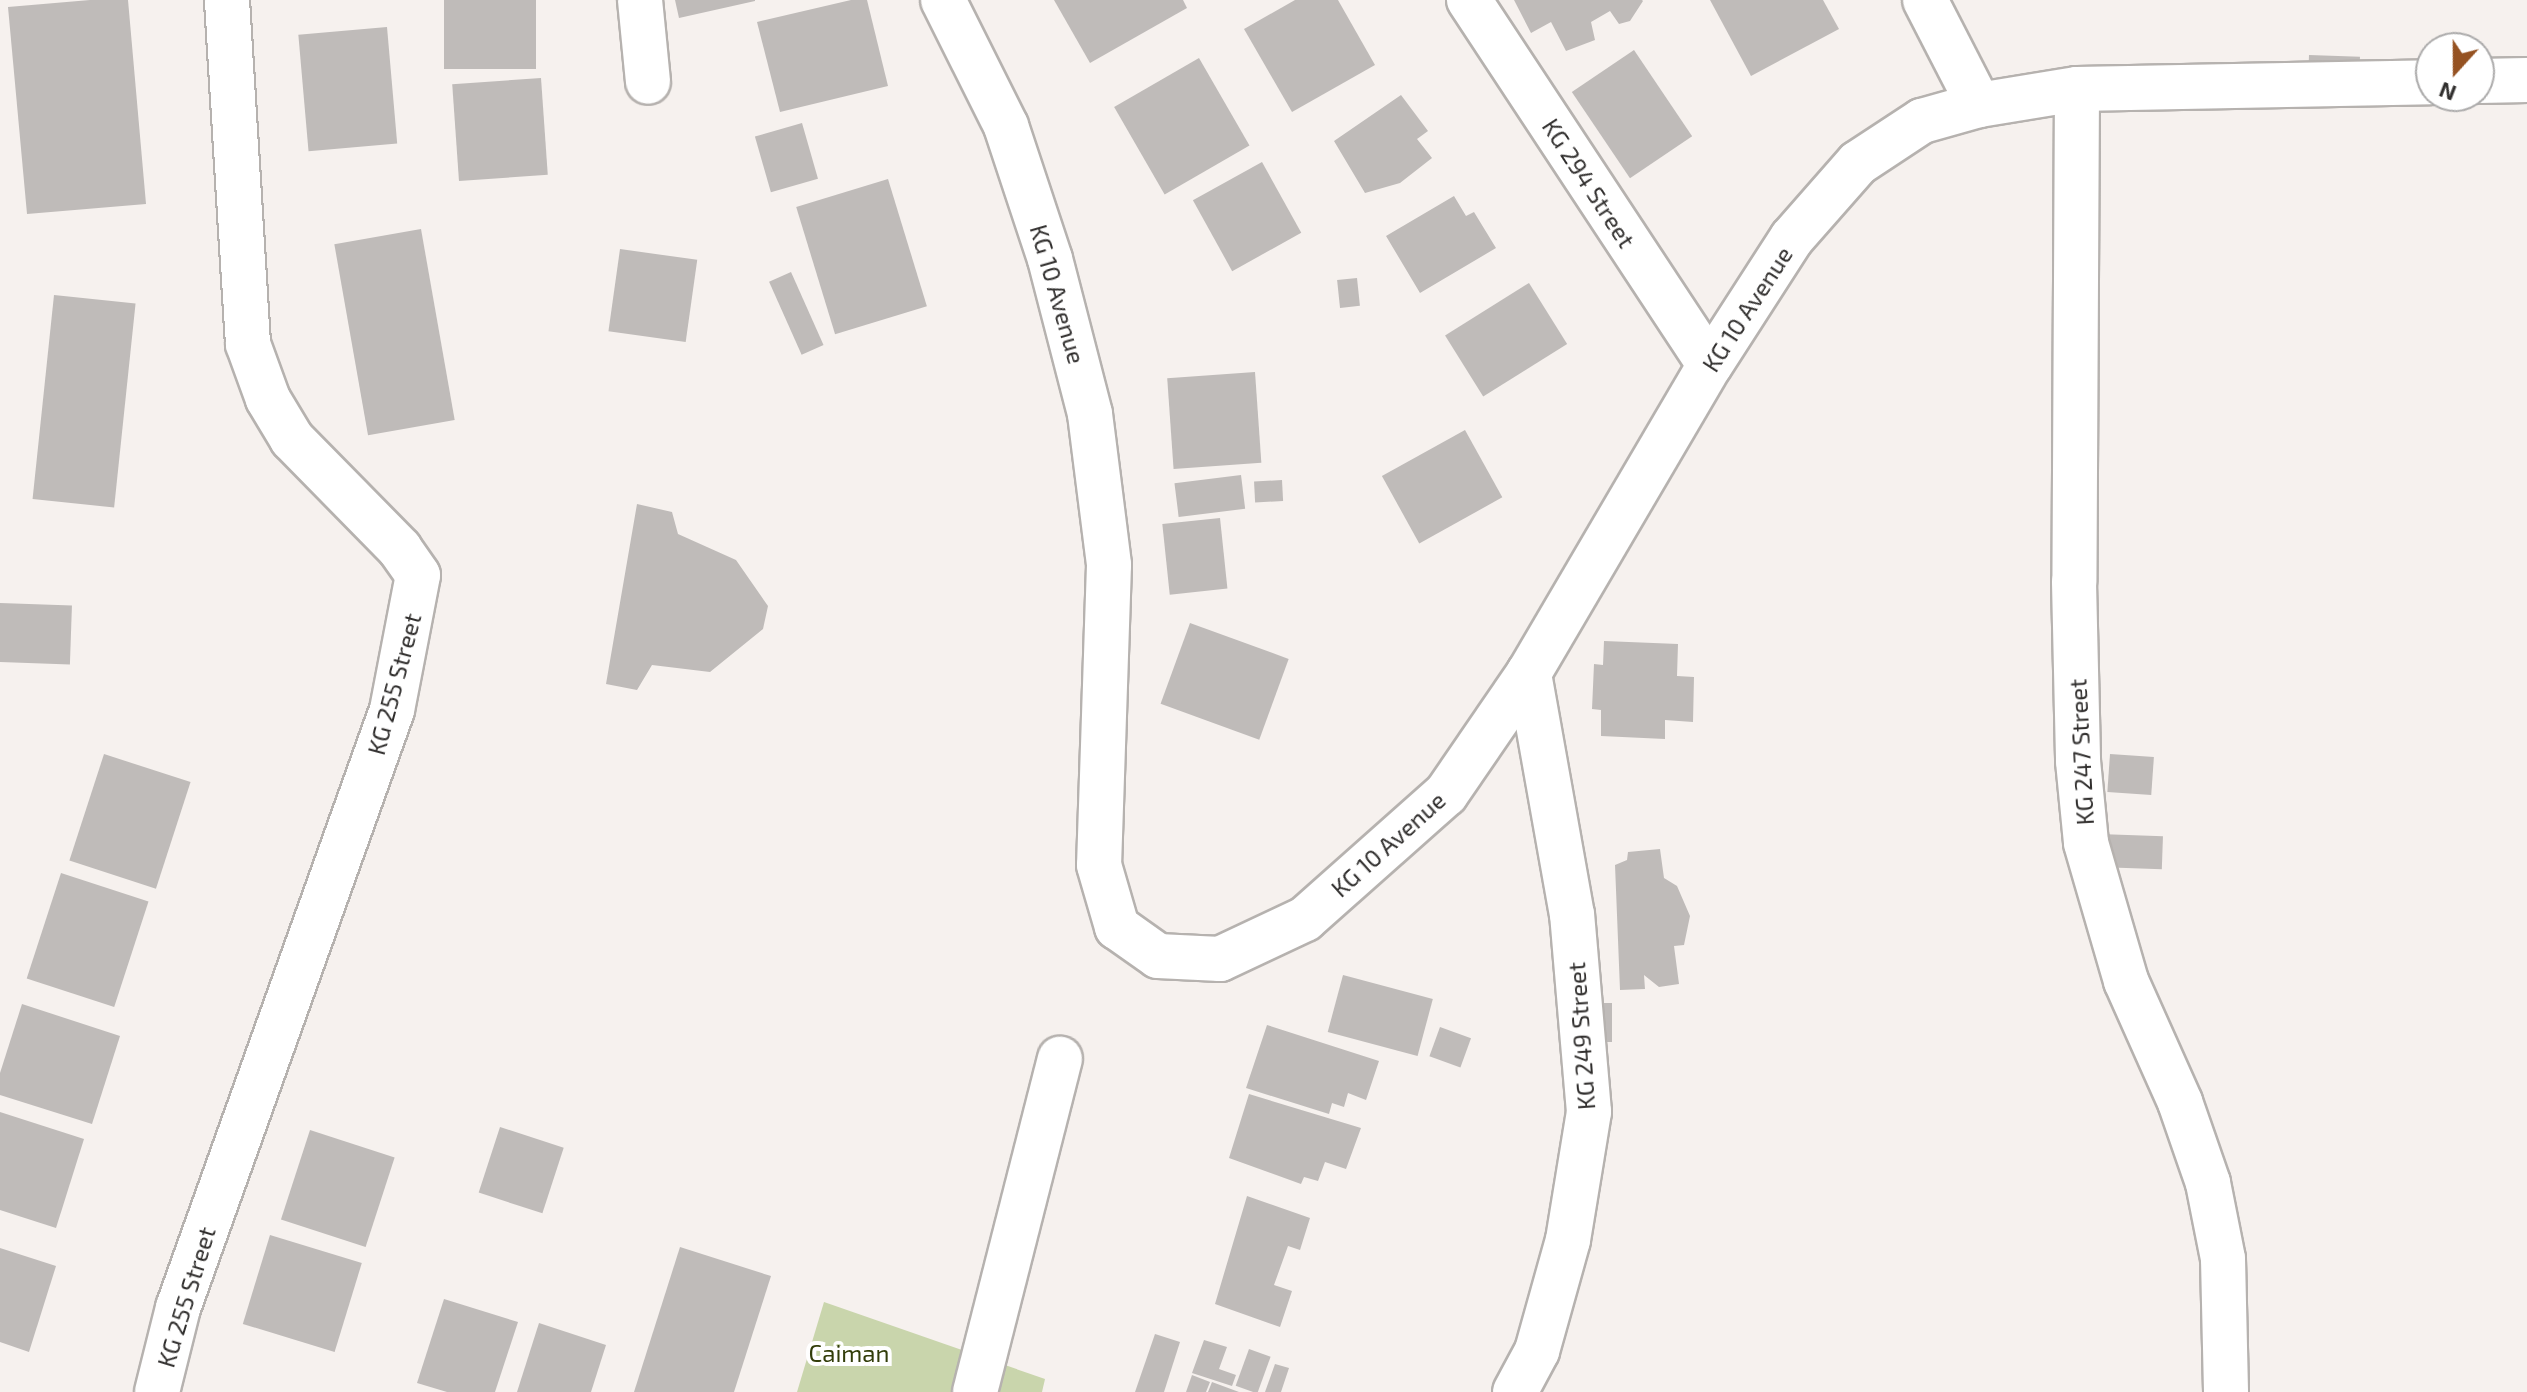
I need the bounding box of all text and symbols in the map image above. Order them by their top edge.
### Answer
north arrow [2415,32,2495,112]
text: N [2435,78,2459,108]
street label: KG 294 Street [1537,113,1641,253]
street label: KG 10 Avenue [1024,221,1092,367]
street label: KG 10 Avenue [1696,241,1798,377]
street label: KG 255 Street [361,610,427,758]
street label: KG 247 Street [2063,678,2099,826]
street label: KG 10 Avenue [1325,785,1451,903]
street label: KG 249 Street [1561,961,1601,1111]
street label: KG 255 Street [151,1223,221,1371]
park label: Caiman [809,1339,889,1367]

